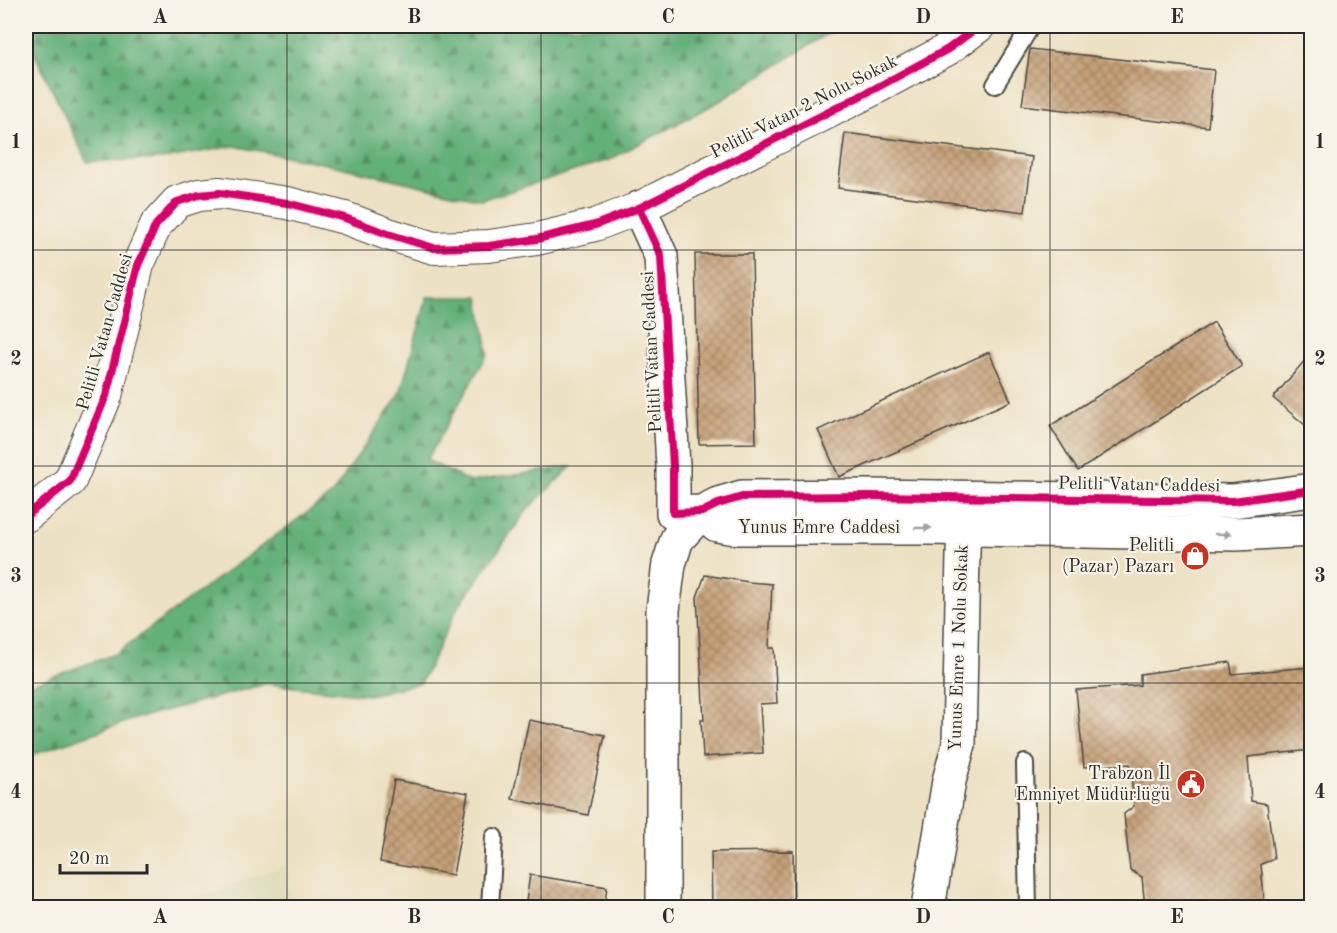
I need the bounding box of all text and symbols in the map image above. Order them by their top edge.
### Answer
text: A [152,8,168,28]
text: B [407,8,421,28]
text: C [661,8,675,28]
text: D [915,8,931,28]
text: E [1170,8,1184,28]
street label: Pelitli Vatan 2 Nolu Sokak [708,52,900,162]
text: 1 [10,133,22,153]
text: 1 [1314,133,1326,153]
street label: Pelitli Vatan Caddesi [74,251,136,413]
street label: Pelitli Vatan Caddesi [639,270,665,434]
text: 2 [10,350,22,370]
text: 2 [1314,350,1326,370]
street label: Pelitli Vatan Caddesi [1058,475,1220,495]
street label: Yunus Emre Caddesi [738,519,900,537]
one-way arrow [914,523,933,533]
one-way arrow [1213,529,1232,539]
place label: Pelitli (Pazar) Pazarı [1062,537,1174,576]
shop icon: Pelitli (Pazar) Pazarı [1179,540,1211,572]
street label: Yunus Emre 1 Nolu Sokak [946,544,972,752]
text: 3 [10,567,22,587]
text: 3 [1314,567,1326,587]
place label: Trabzon İl Emniyet Müdürlüğü [1016,762,1170,804]
public building icon: Trabzon İl Emniyet Müdürlüğü [1175,768,1207,800]
text: 4 [10,783,22,803]
text: 4 [1314,783,1326,803]
scale bar [60,837,147,875]
text: 20 m [69,850,109,868]
text: A [152,908,168,928]
text: B [407,908,421,928]
text: C [661,908,675,928]
text: D [915,908,931,928]
text: E [1170,908,1184,928]

